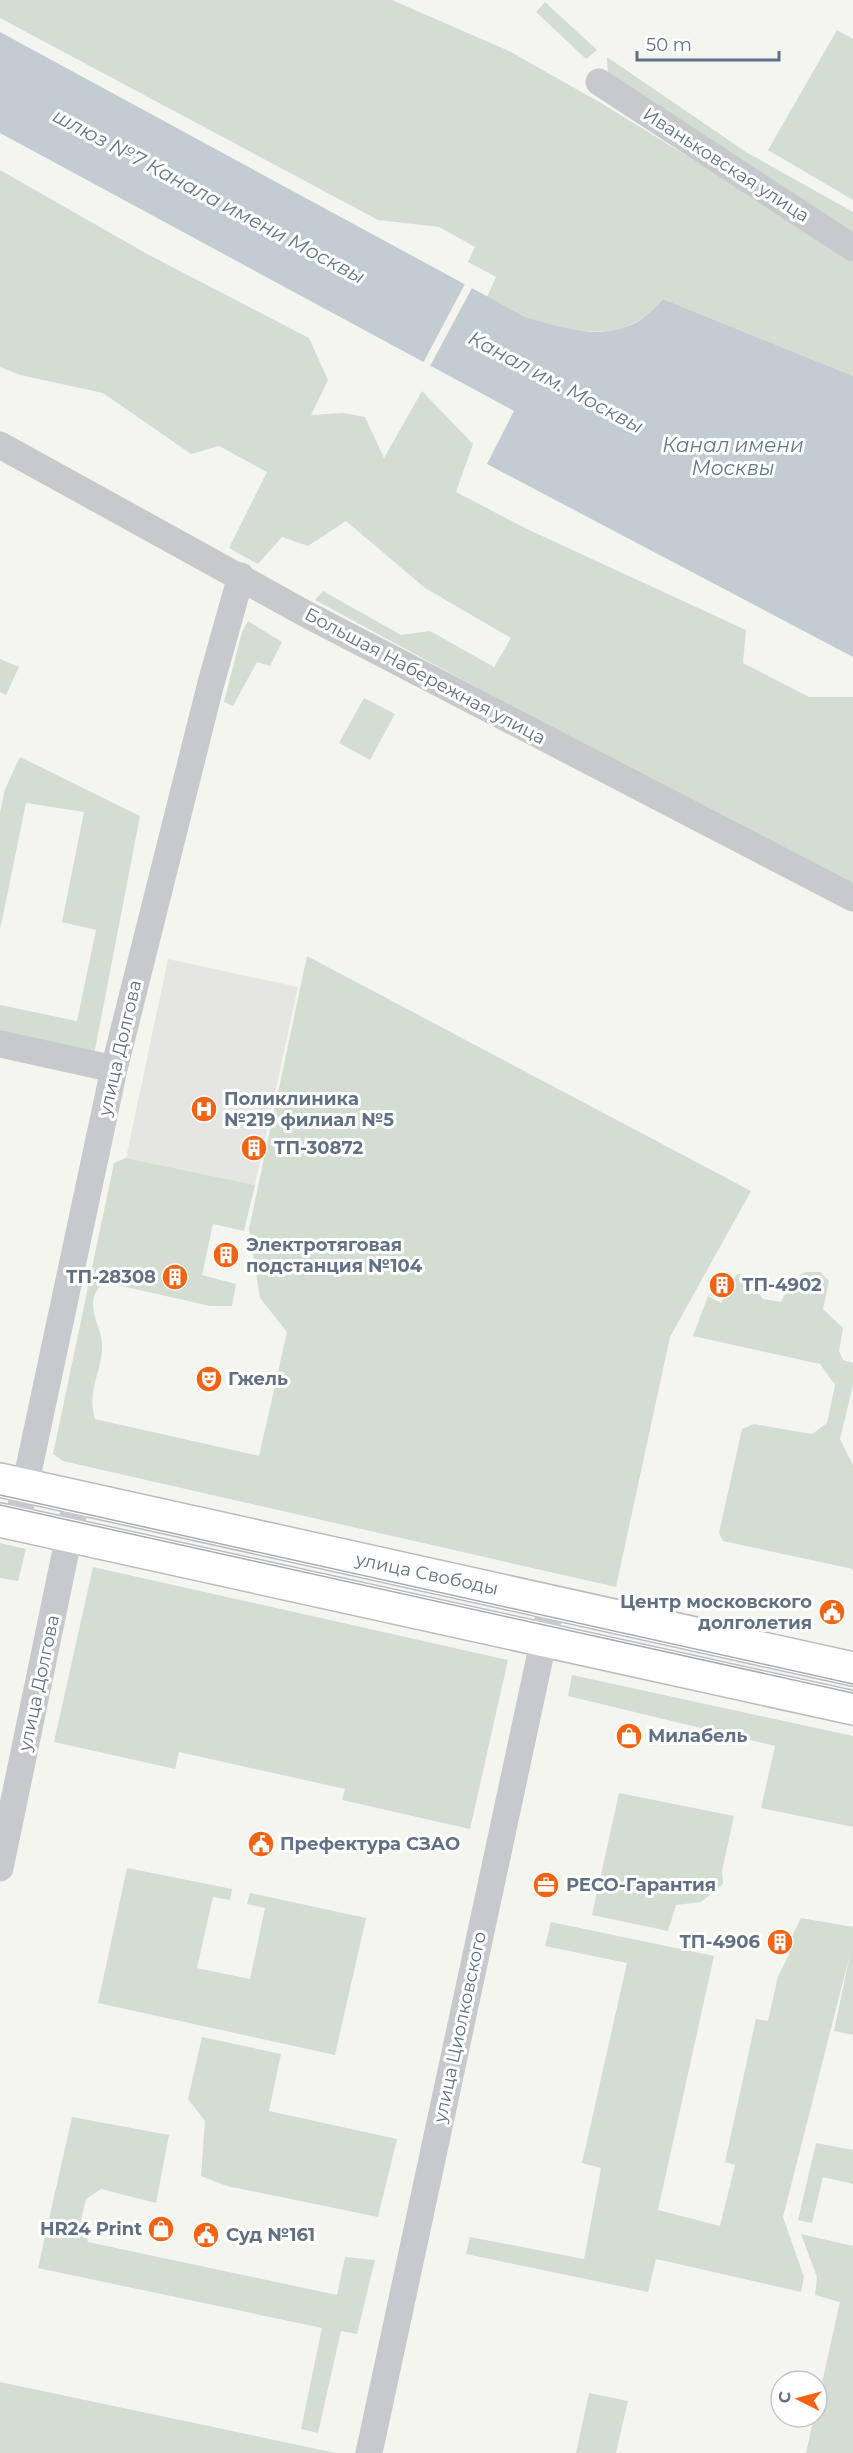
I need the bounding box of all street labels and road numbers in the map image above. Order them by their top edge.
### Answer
street label: Иваньковская улица [639,103,813,227]
street label: Большая Набережная улица [301,603,549,749]
street label: улица Долгова [93,978,146,1119]
street label: улица Свободы [353,1548,500,1600]
street label: улица Долгова [14,1613,64,1754]
street label: улица Циолковского [429,1929,491,2126]

